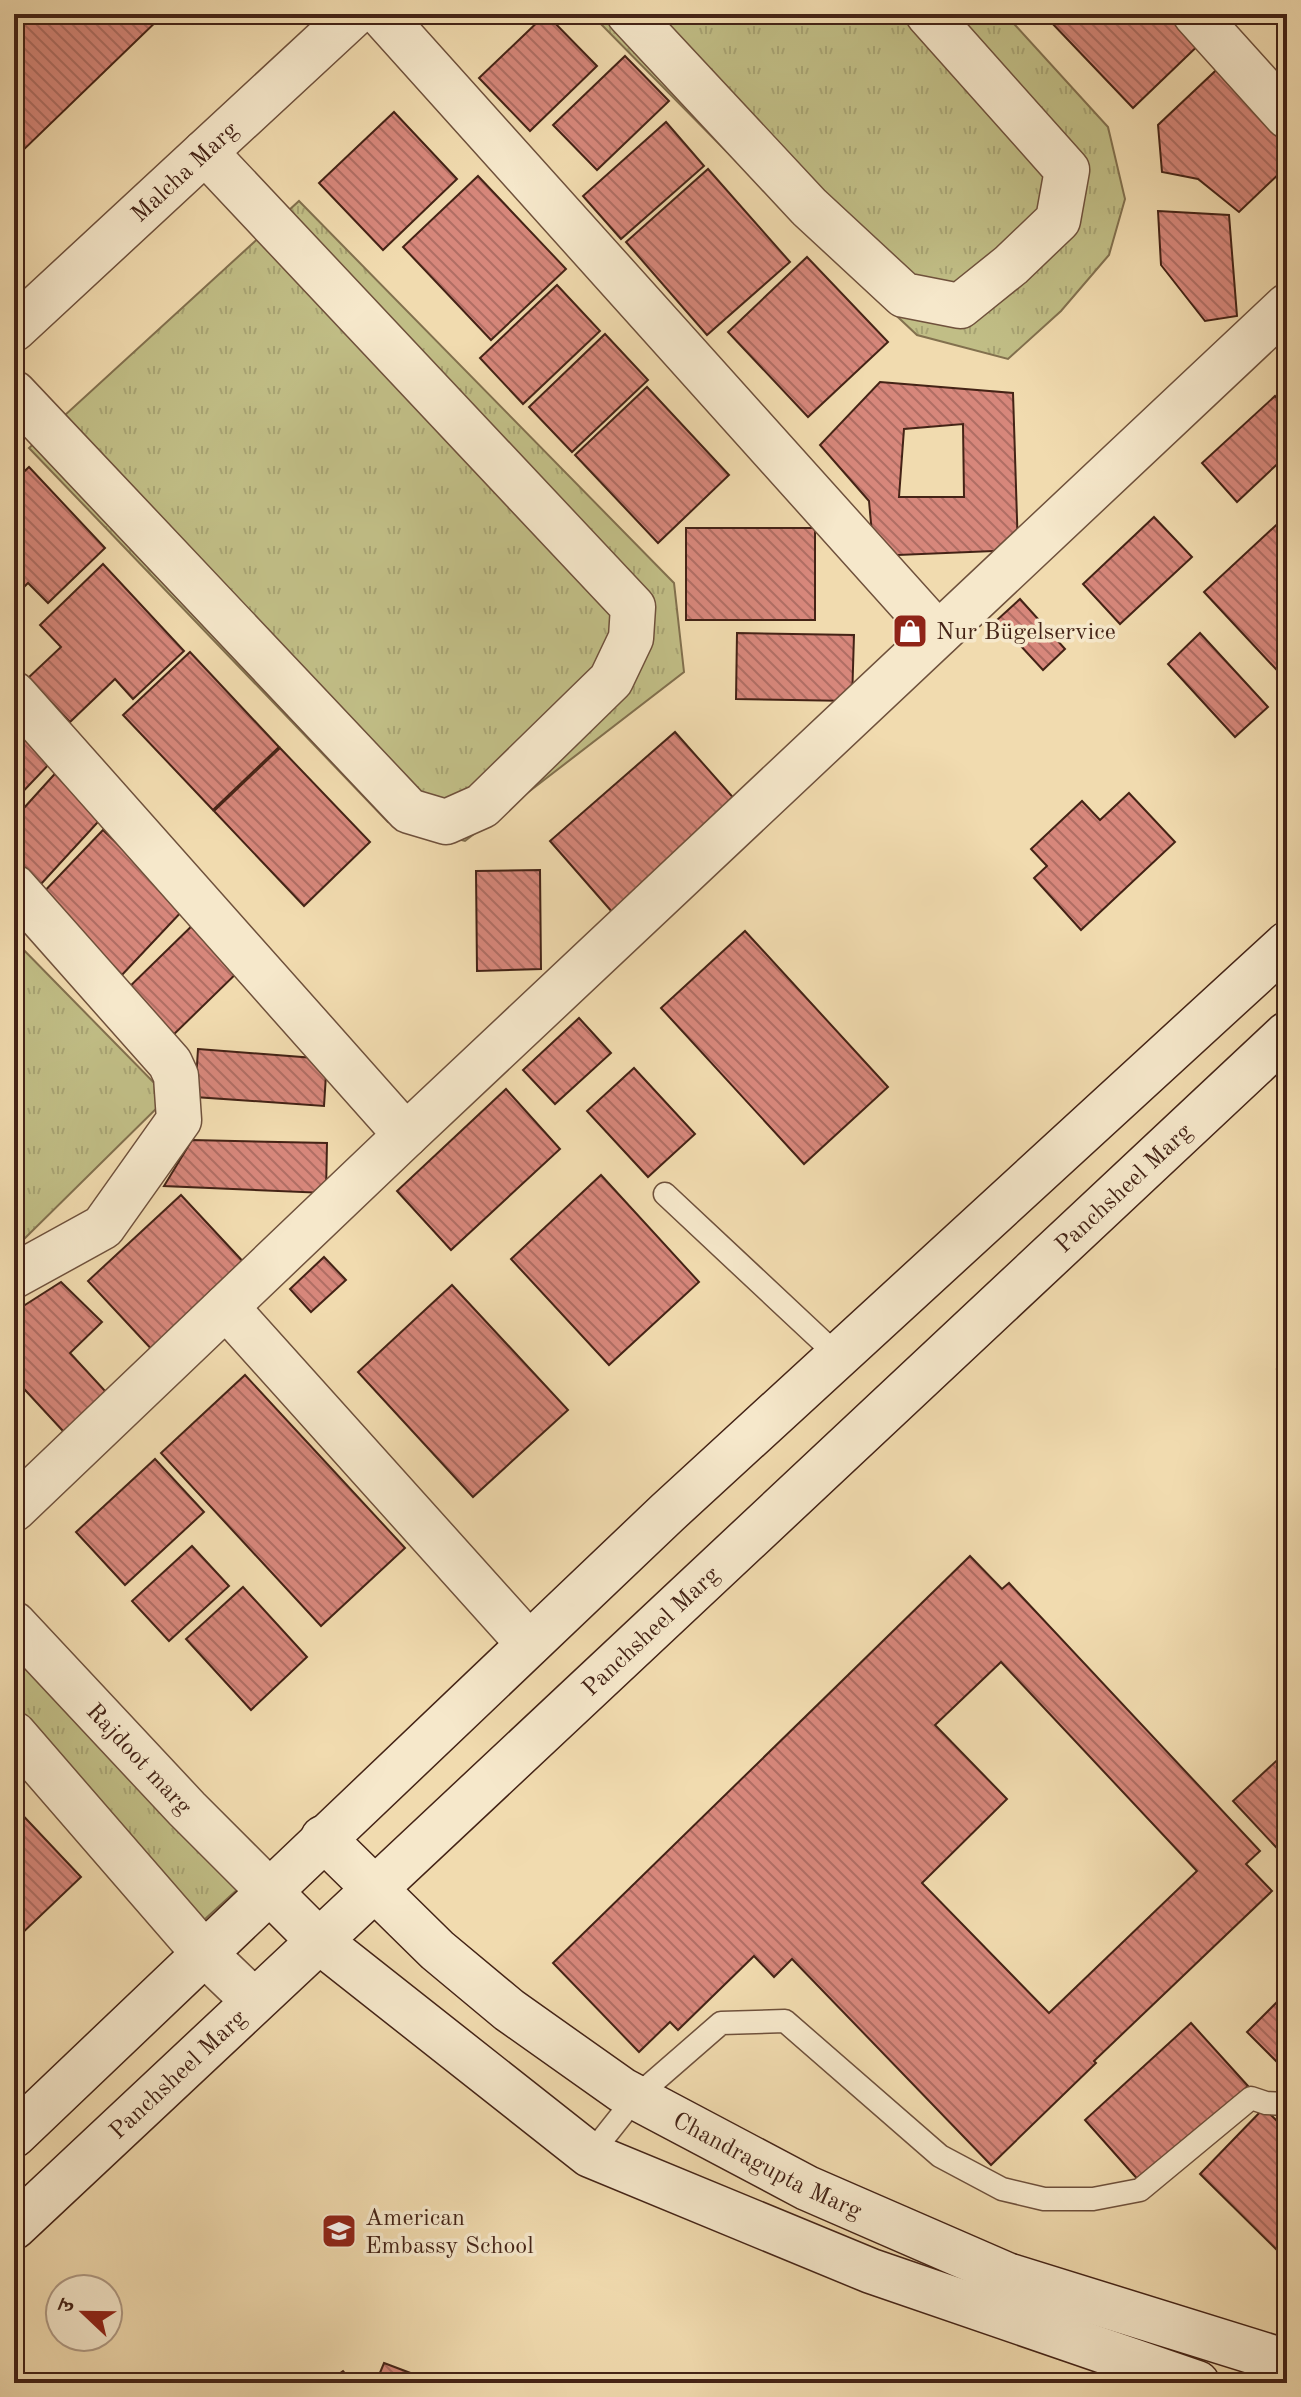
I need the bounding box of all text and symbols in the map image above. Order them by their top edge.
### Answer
street label: Malcha Marg [128,118,243,228]
shop icon: Nur Bügelservice [891,612,929,650]
place label: Nur Bügelservice [936,621,1116,645]
street label: Panchsheel Marg [1052,1120,1197,1258]
street label: Panchsheel Marg [579,1563,725,1702]
street label: Rajdoot marg [81,1700,195,1820]
street label: Panchsheel Marg [106,2006,252,2145]
street label: Chandragupta Marg [668,2109,865,2224]
place label: American Embassy School [365,2207,534,2259]
school or university icon: American Embassy School [320,2212,358,2250]
north arrow [44,2273,124,2353]
text: उ [54,2295,80,2317]

